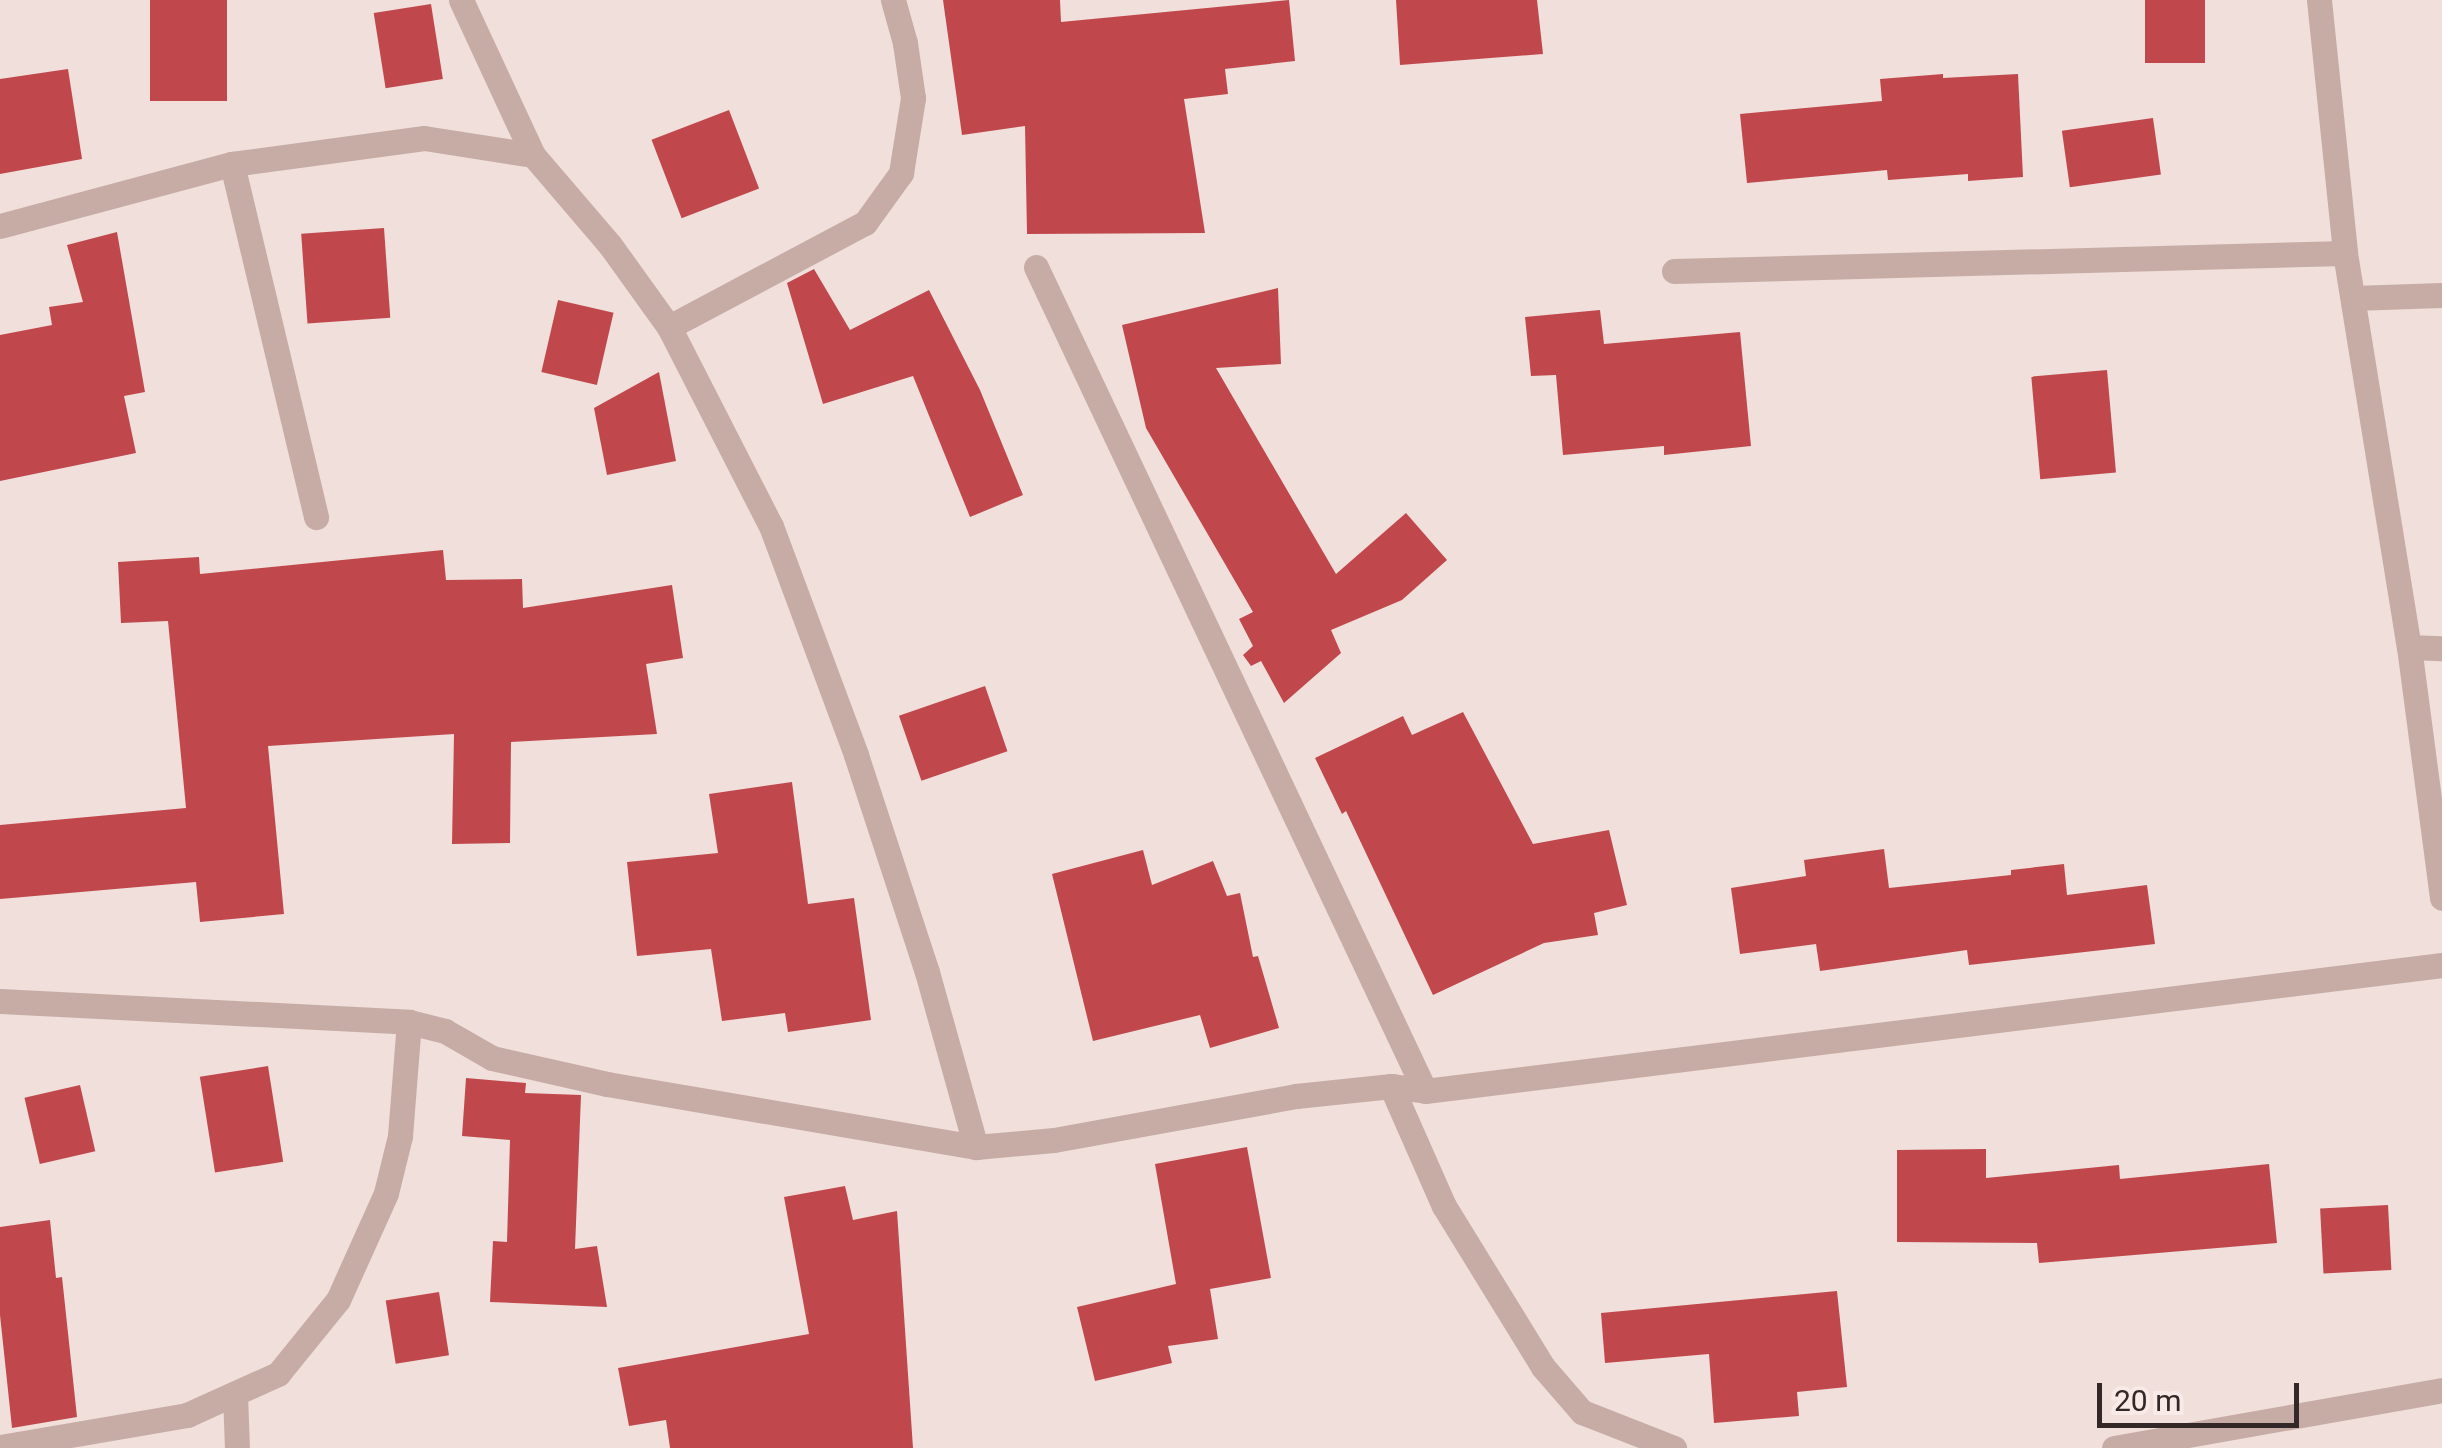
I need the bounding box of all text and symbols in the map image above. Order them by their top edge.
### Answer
scale bar [2102,1363,2304,1425]
text: 20 m [2114,1383,2181,1418]

